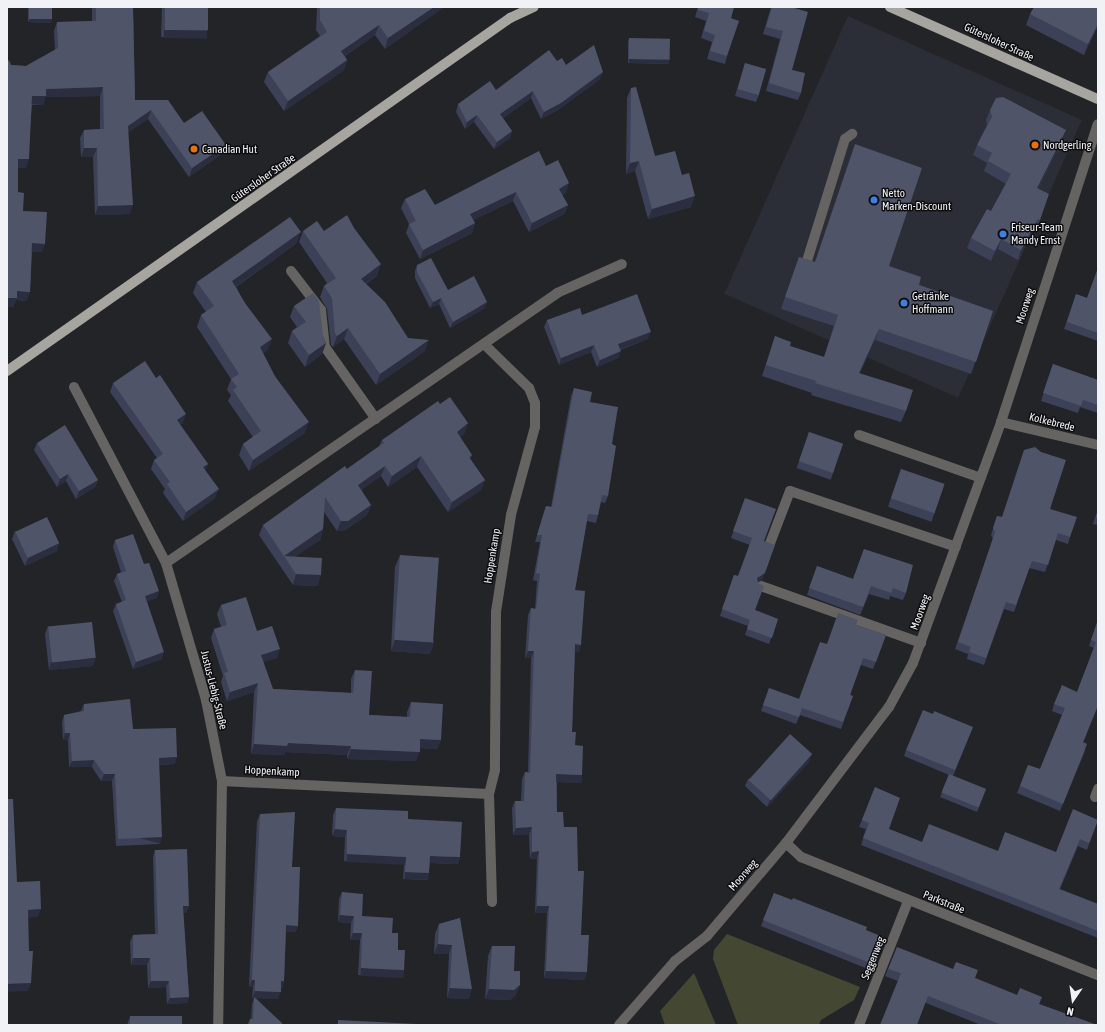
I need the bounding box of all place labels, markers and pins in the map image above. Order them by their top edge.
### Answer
place label: Nordgerling [1043,138,1091,152]
marker: Nordgerling [1030,140,1040,150]
place label: Canadian Hut [202,142,257,156]
marker: Canadian Hut [189,144,199,154]
place label: Netto Marken-Discount [882,187,951,213]
marker: Netto Marken-Discount [869,195,879,205]
place label: Friseur-Team Mandy Ernst [1011,221,1063,247]
marker: Friseur-Team Mandy Ernst [998,229,1008,239]
place label: Getränke Hoffmann [912,290,953,316]
marker: Getränke Hoffmann [899,298,909,308]

